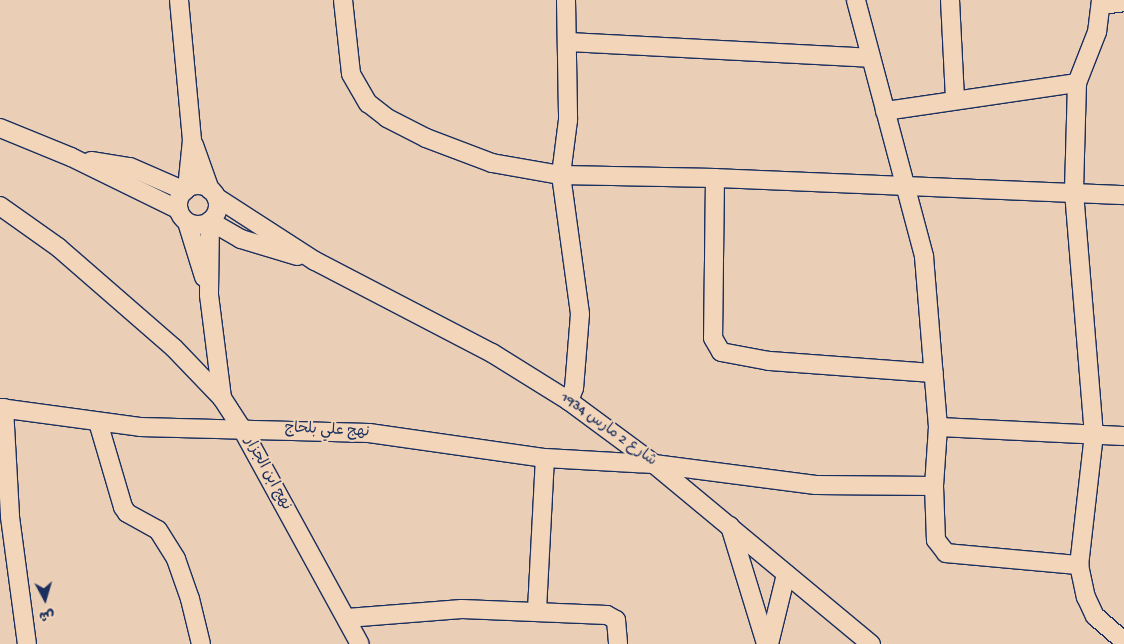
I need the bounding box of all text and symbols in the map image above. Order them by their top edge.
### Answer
street label: شارع 2 مارس 1934 [556,389,660,471]
street label: نهج علي بلحاج [284,420,370,442]
street label: نهج ابن الجزار [240,434,294,514]
north arrow [20,574,70,624]
text: ش [38,605,55,624]

